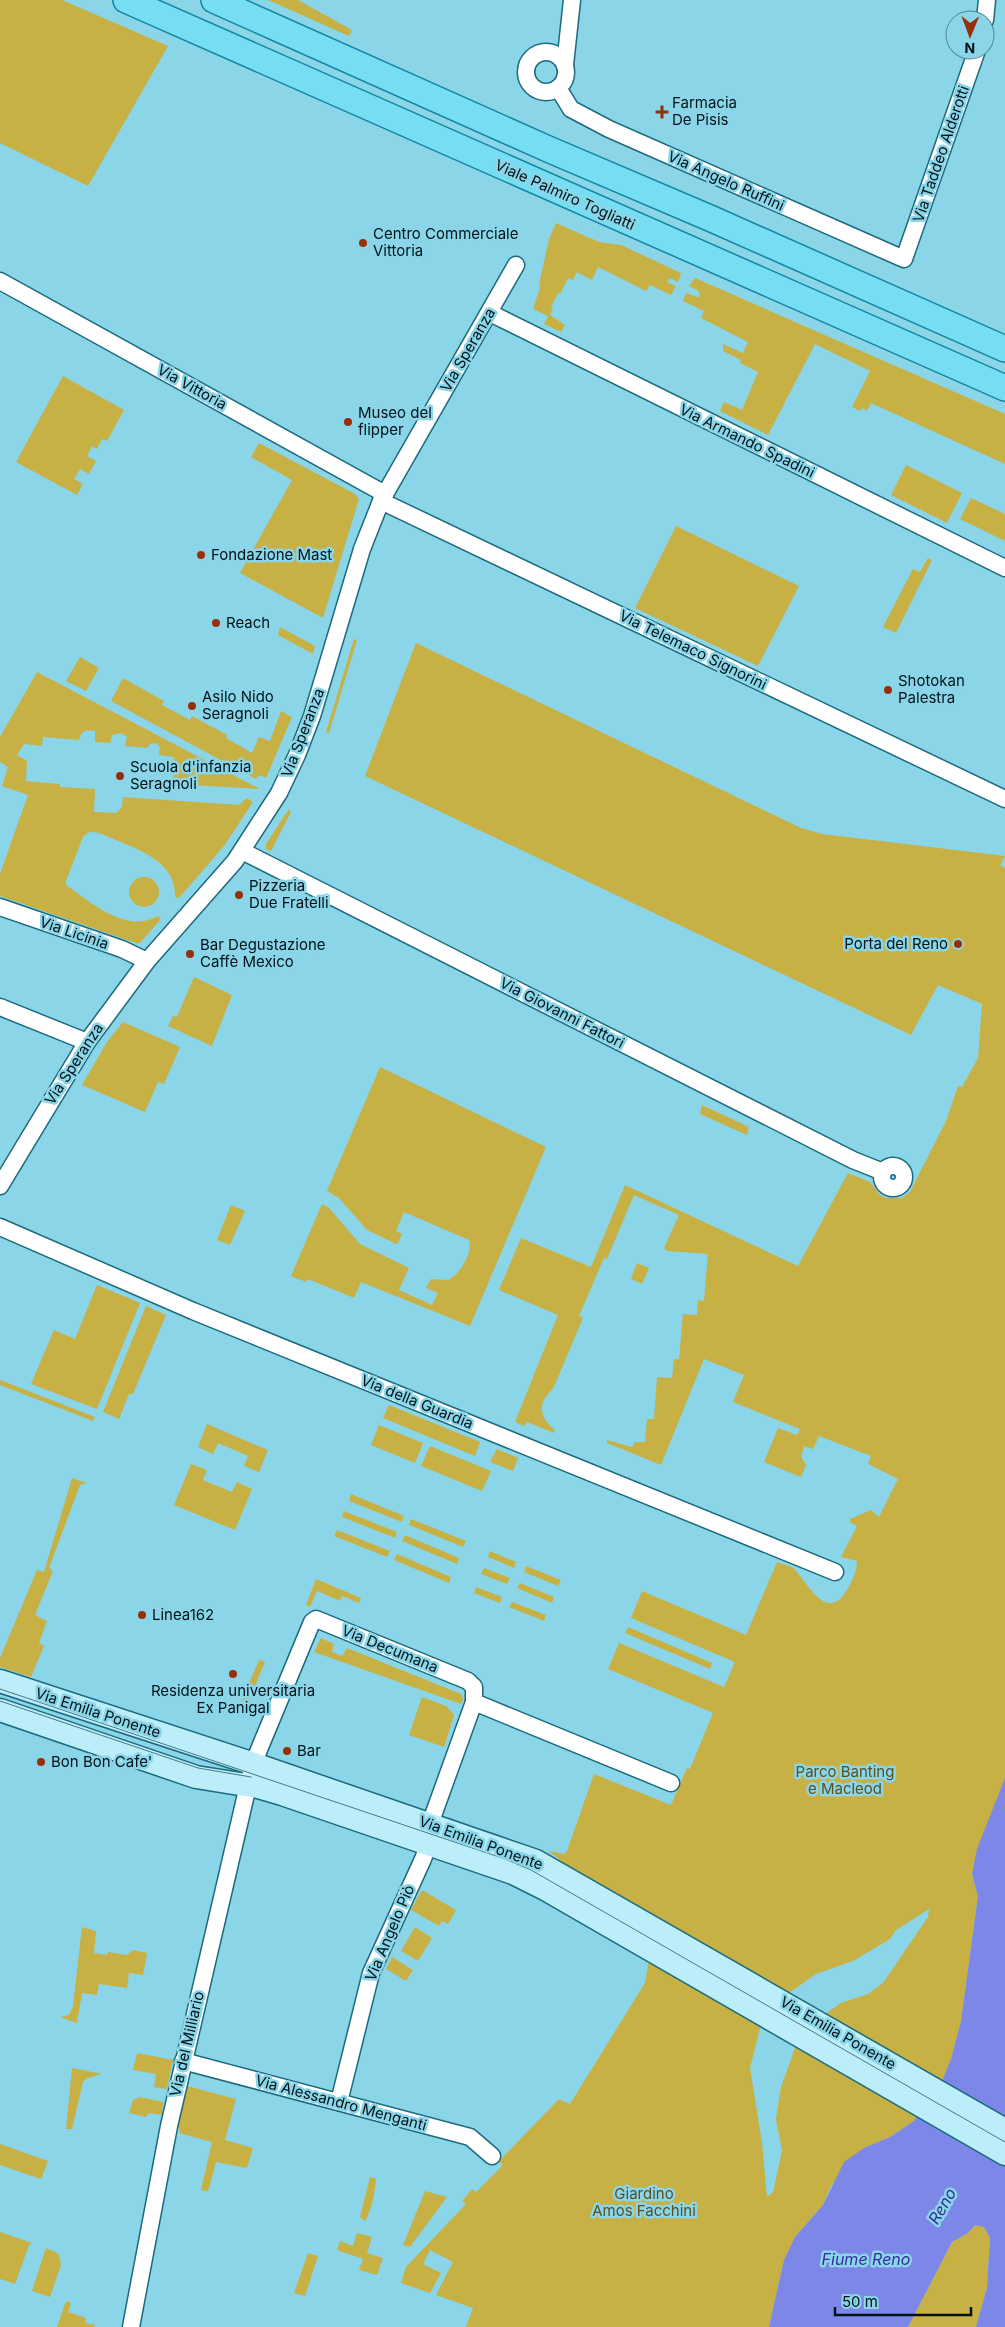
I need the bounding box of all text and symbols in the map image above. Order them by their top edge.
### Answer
north arrow [945,10,995,60]
text: N [964,40,975,57]
street label: Via Taddeo Alderotti [908,83,973,225]
place label: Farmacia De Pisis [672,93,737,129]
marker: Farmacia De Pisis [656,106,668,118]
street label: Via Angelo Ruffini [665,146,788,215]
street label: Viale Palmiro Togliatti [492,155,638,234]
place label: Centro Commerciale Vittoria [373,224,518,260]
marker: Centro Commerciale Vittoria [357,237,369,249]
street label: Via Speranza [436,304,499,395]
street label: Via Vittoria [154,360,230,413]
street label: Via Armando Spadini [676,399,818,482]
place label: Museo del flipper [358,403,432,439]
marker: Museo del flipper [342,416,354,428]
place label: Fondazione Mast [211,545,332,564]
marker: Fondazione Mast [195,549,207,561]
street label: Via Telemaco Signorini [616,606,770,694]
place label: Reach [226,613,270,632]
marker: Reach [210,617,222,629]
place label: Shotokan Palestra [898,671,965,707]
marker: Shotokan Palestra [882,684,894,696]
street label: Via Speranza [277,686,328,780]
place label: Asilo Nido Seragnoli [202,687,274,723]
marker: Asilo Nido Seragnoli [186,700,198,712]
place label: Scuola d'infanzia Seragnoli [130,757,251,793]
marker: Scuola d'infanzia Seragnoli [114,770,126,782]
place label: Pizzeria Due Fratelli [249,876,329,912]
marker: Pizzeria Due Fratelli [233,889,245,901]
street label: Via Licinia [37,912,111,953]
place label: Porta del Reno [844,934,948,953]
place label: Bar Degustazione Caffè Mexico [200,935,326,971]
marker: Porta del Reno [952,938,964,950]
marker: Bar Degustazione Caffè Mexico [184,948,196,960]
street label: Via Giovanni Fattori [497,973,628,1052]
street label: Via Speranza [40,1019,107,1108]
street label: Via della Guardia [358,1370,476,1433]
place label: Linea162 [152,1605,214,1624]
marker: Linea162 [136,1609,148,1621]
street label: Via Decumana [339,1621,441,1677]
marker: Residenza universitaria Ex Panigal [227,1668,239,1680]
place label: Residenza universitaria Ex Panigal [151,1681,315,1717]
street label: Via Emilia Ponente [33,1683,163,1742]
place label: Bar [297,1741,321,1760]
marker: Bar [281,1745,293,1757]
place label: Bon Bon Cafe' [51,1752,152,1771]
marker: Bon Bon Cafe' [35,1756,47,1768]
park label: Parco Banting e Macleod [796,1762,894,1798]
street label: Via Emilia Ponente [416,1811,546,1874]
street label: Via Angelo Piò [361,1882,418,1984]
street label: Via del Milliario [165,1989,208,2098]
street label: Via Emilia Ponente [777,1992,900,2073]
street label: Via Alessandro Menganti [253,2071,429,2135]
park label: Giardino Amos Facchini [592,2184,696,2220]
water label: Reno [924,2184,960,2228]
water label: Fiume Reno [822,2249,910,2269]
scale bar [835,2284,971,2316]
text: 50 m [842,2292,878,2311]

